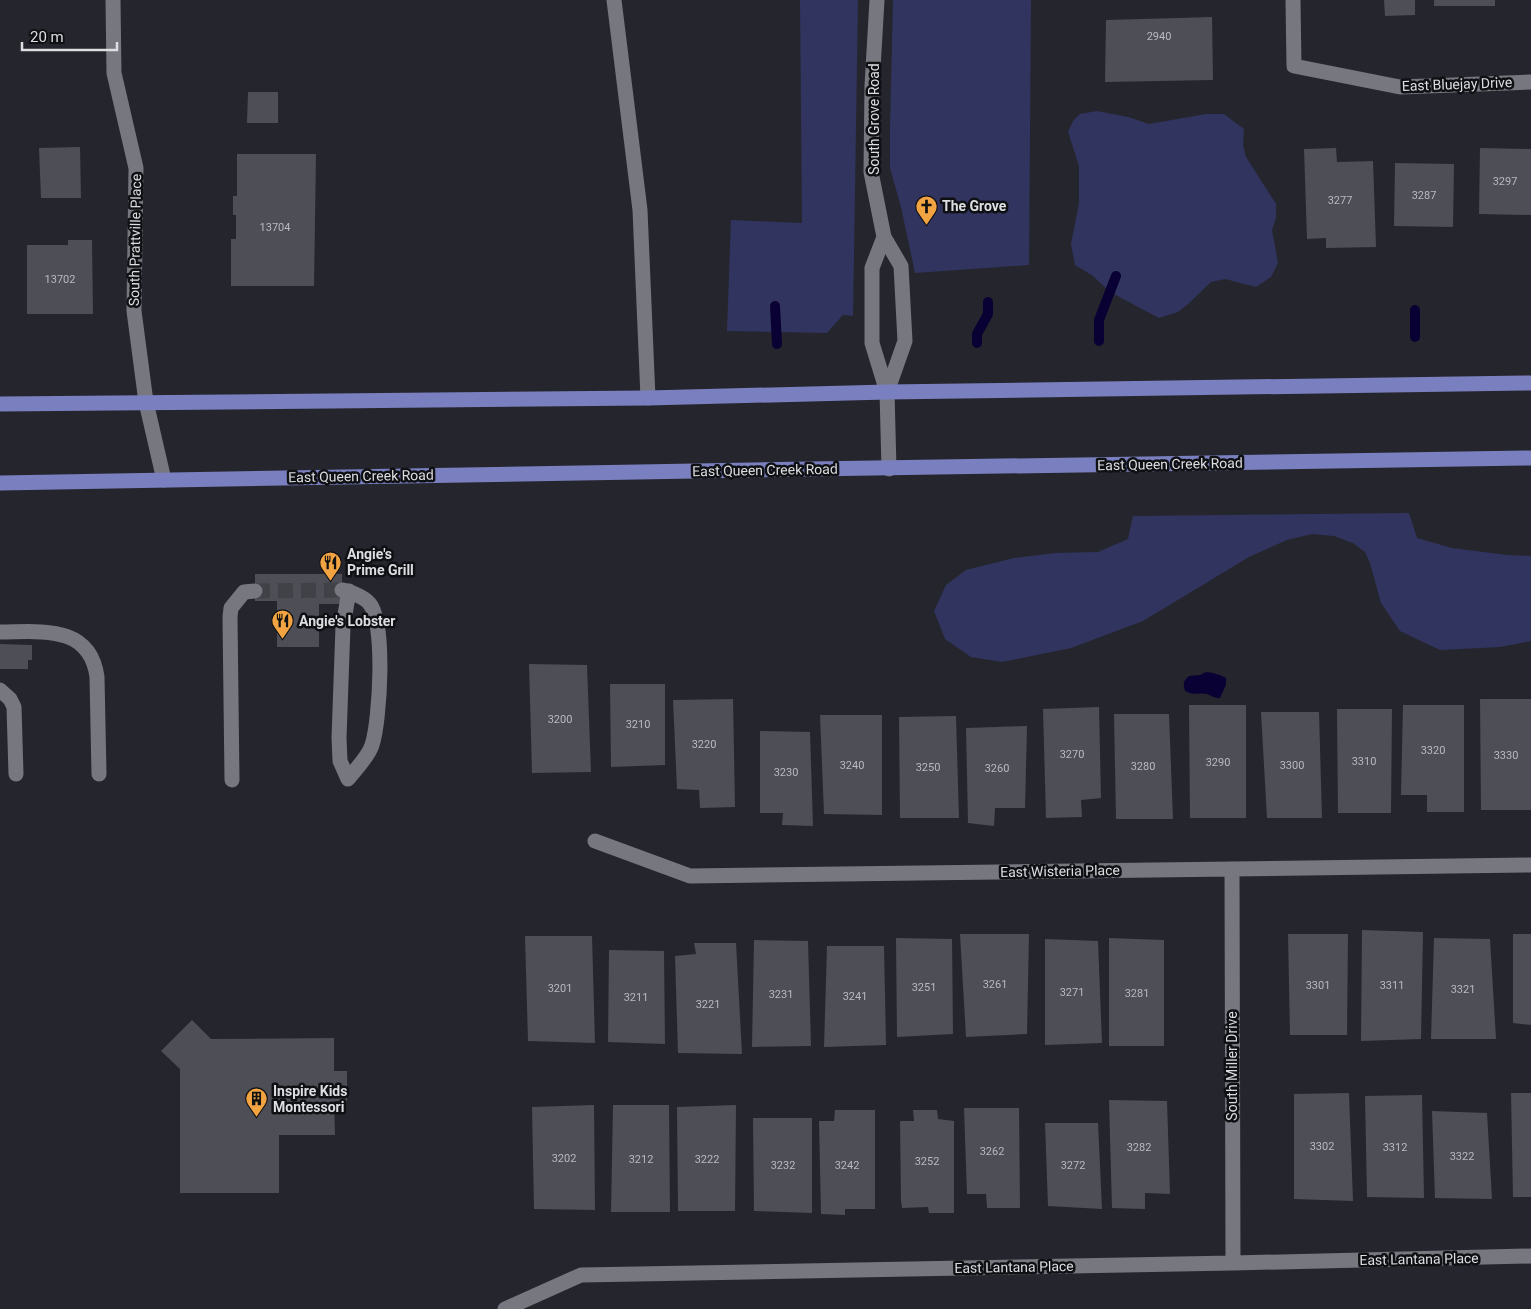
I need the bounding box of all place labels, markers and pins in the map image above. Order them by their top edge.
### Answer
church icon: The Grove [914,194,938,225]
place label: The Grove [942,198,1007,214]
place label: Angie's Prime Grill [347,546,414,578]
restaurant icon: Angie's Prime Grill [319,550,343,581]
restaurant icon: Angie's Lobster [271,609,295,640]
place label: Angie's Lobster [299,613,396,629]
place label: Inspire Kids Montessori [273,1083,347,1115]
building icon: Inspire Kids Montessori [245,1087,269,1118]

